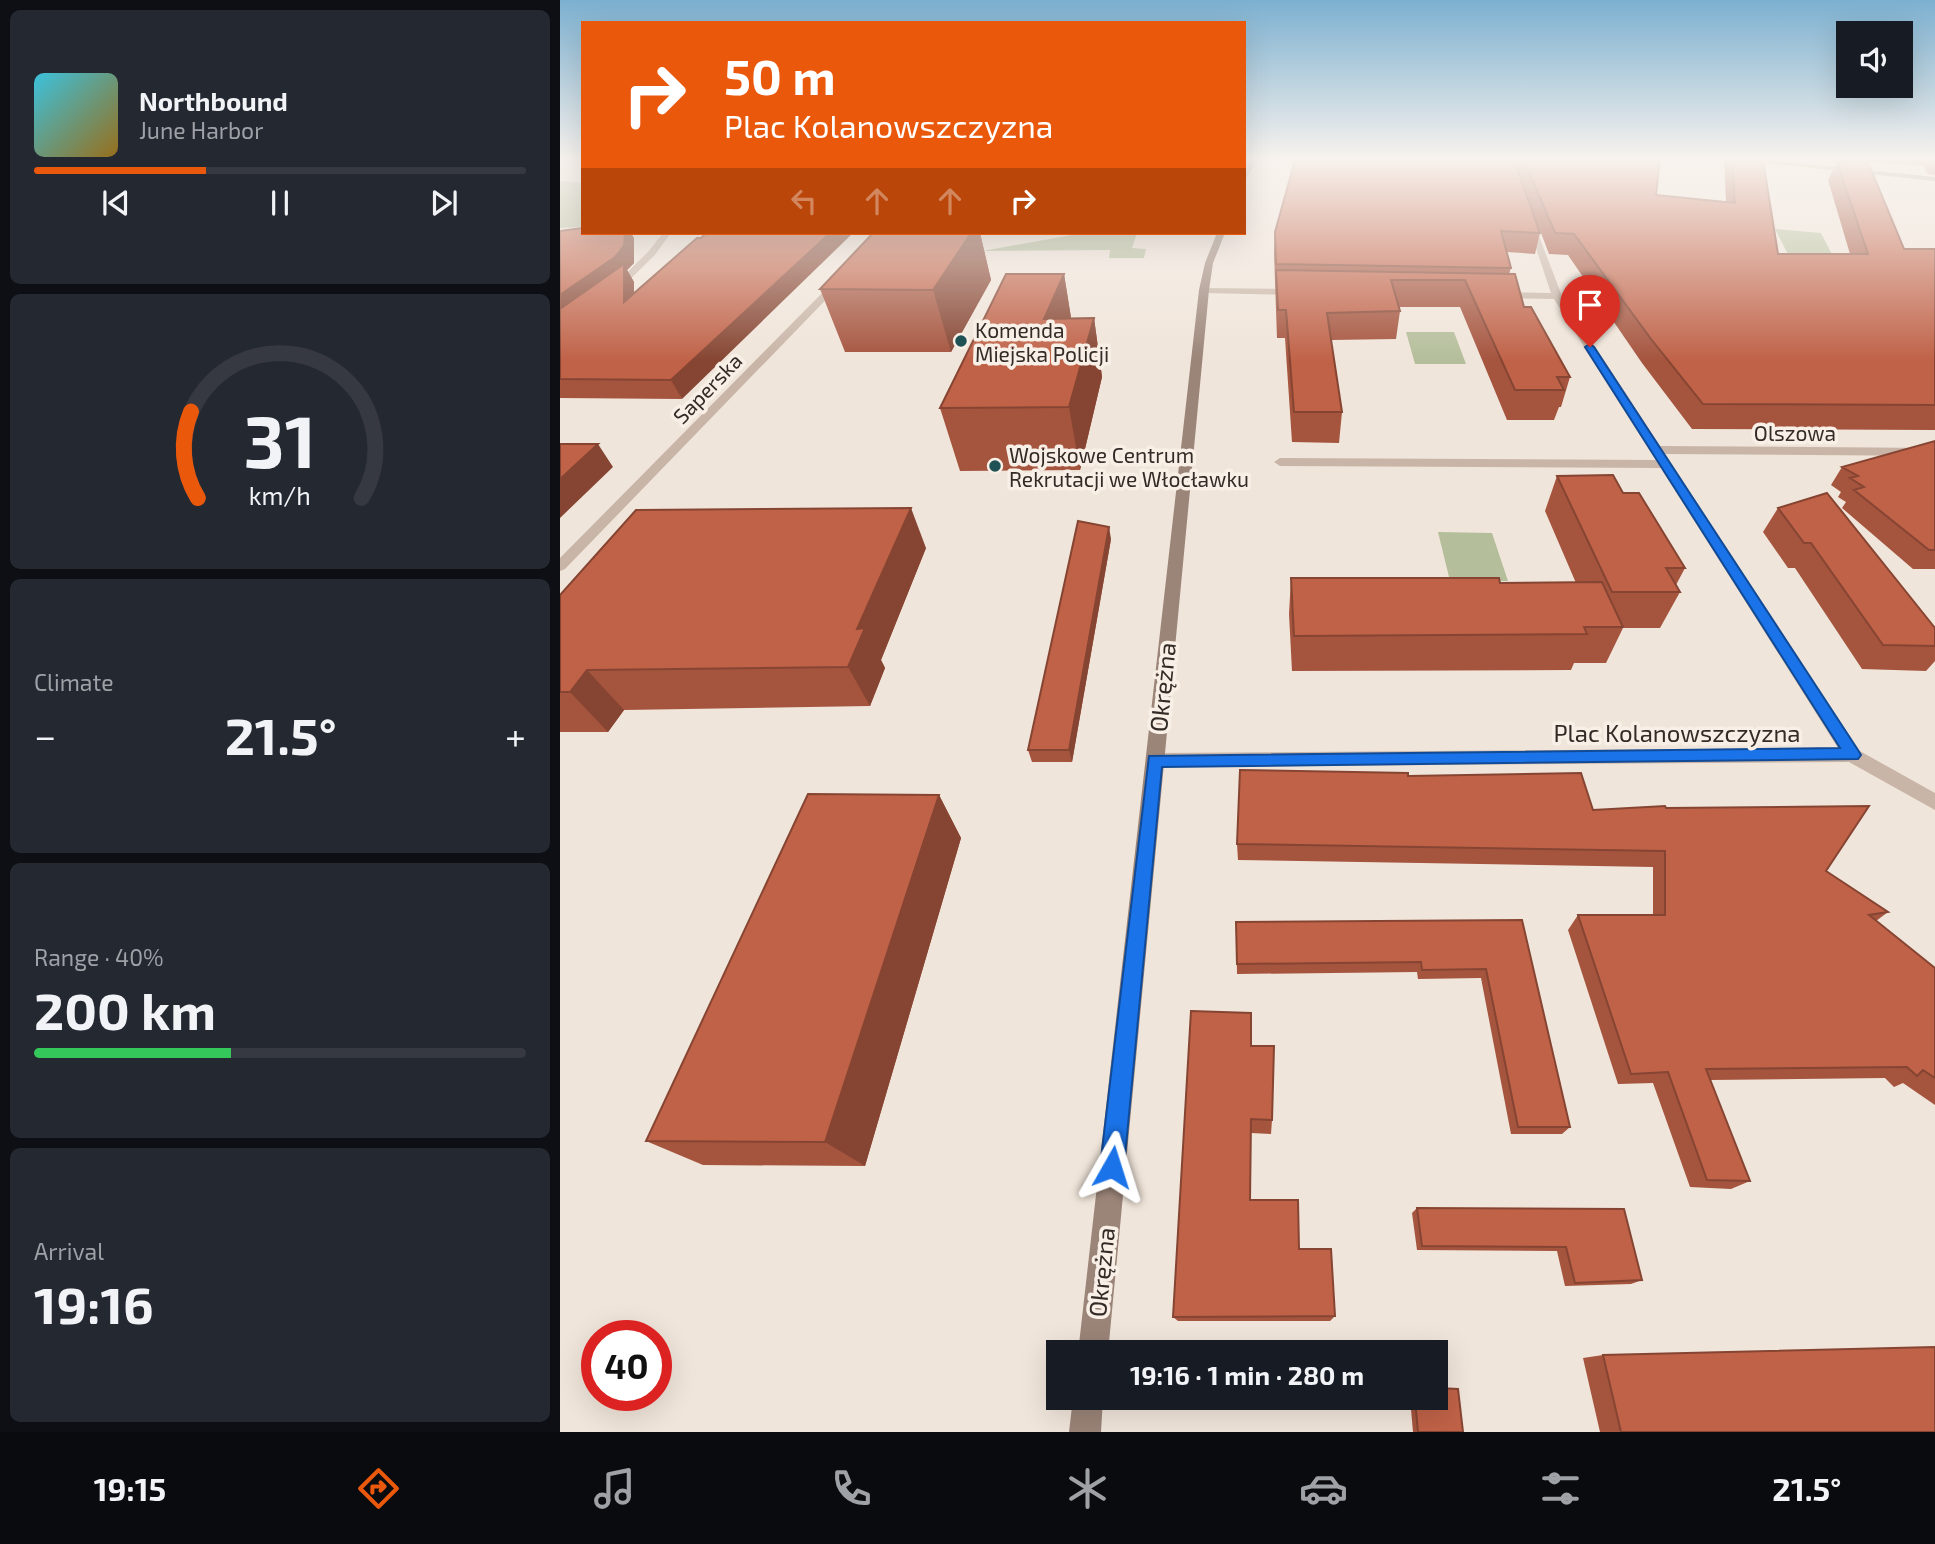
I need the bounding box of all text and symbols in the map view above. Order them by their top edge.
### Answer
map controls [1836,21,1913,98]
button: sound [1836,21,1913,98]
text: 50 m [724,46,836,105]
icon: right [609,49,700,140]
text: Northbound [139,85,288,116]
text: Plac Kolanowszczyzna [724,106,1053,144]
text: June Harbor [139,116,263,144]
icon: left [785,182,823,220]
icon: ahead [858,182,896,220]
icon: ahead [931,182,969,220]
icon: right [1004,182,1042,220]
icon: previous [97,184,135,222]
icon: pause [261,184,299,222]
icon: next [425,184,463,222]
pin [1560,275,1620,347]
icon: arrive [1571,286,1609,324]
place label: Komenda Miejska Policji [975,317,1109,367]
marker: Komenda Miejska Policji [953,333,969,349]
street label: Saperska [667,348,747,428]
text: 31 [244,395,316,483]
street label: Olszowa [1754,420,1836,445]
place label: Wojskowe Centrum Rekrutacji we Włocławku [1009,442,1249,492]
marker: Wojskowe Centrum Rekrutacji we Włocławku [987,458,1003,474]
text: km/h [249,479,311,509]
street label: Okrężna [1143,641,1181,733]
text: Climate [34,668,114,696]
text: 21.5° [225,703,337,765]
text: − [34,712,56,758]
text: + [505,712,526,758]
street label: Plac Kolanowszczyzna [1553,718,1801,747]
text: Range · 40% [34,943,164,971]
text: 200 km [34,978,216,1040]
position arrow [1075,1130,1149,1204]
street label: Okrężna [1082,1226,1120,1318]
text: Arrival [34,1237,104,1265]
text: 19:16 [34,1272,154,1334]
speed limit sign: 40 [581,1320,672,1411]
text: 19:16 · 1 min · 280 m [1130,1359,1364,1390]
icon: directions [354,1464,403,1513]
icon: music [590,1464,639,1513]
icon: phone [827,1464,876,1513]
icon: climate [1063,1464,1112,1513]
icon: car [1299,1464,1348,1513]
icon: filters [1536,1464,1585,1513]
text: 19:15 [94,1469,166,1507]
text: 21.5° [1772,1469,1841,1507]

